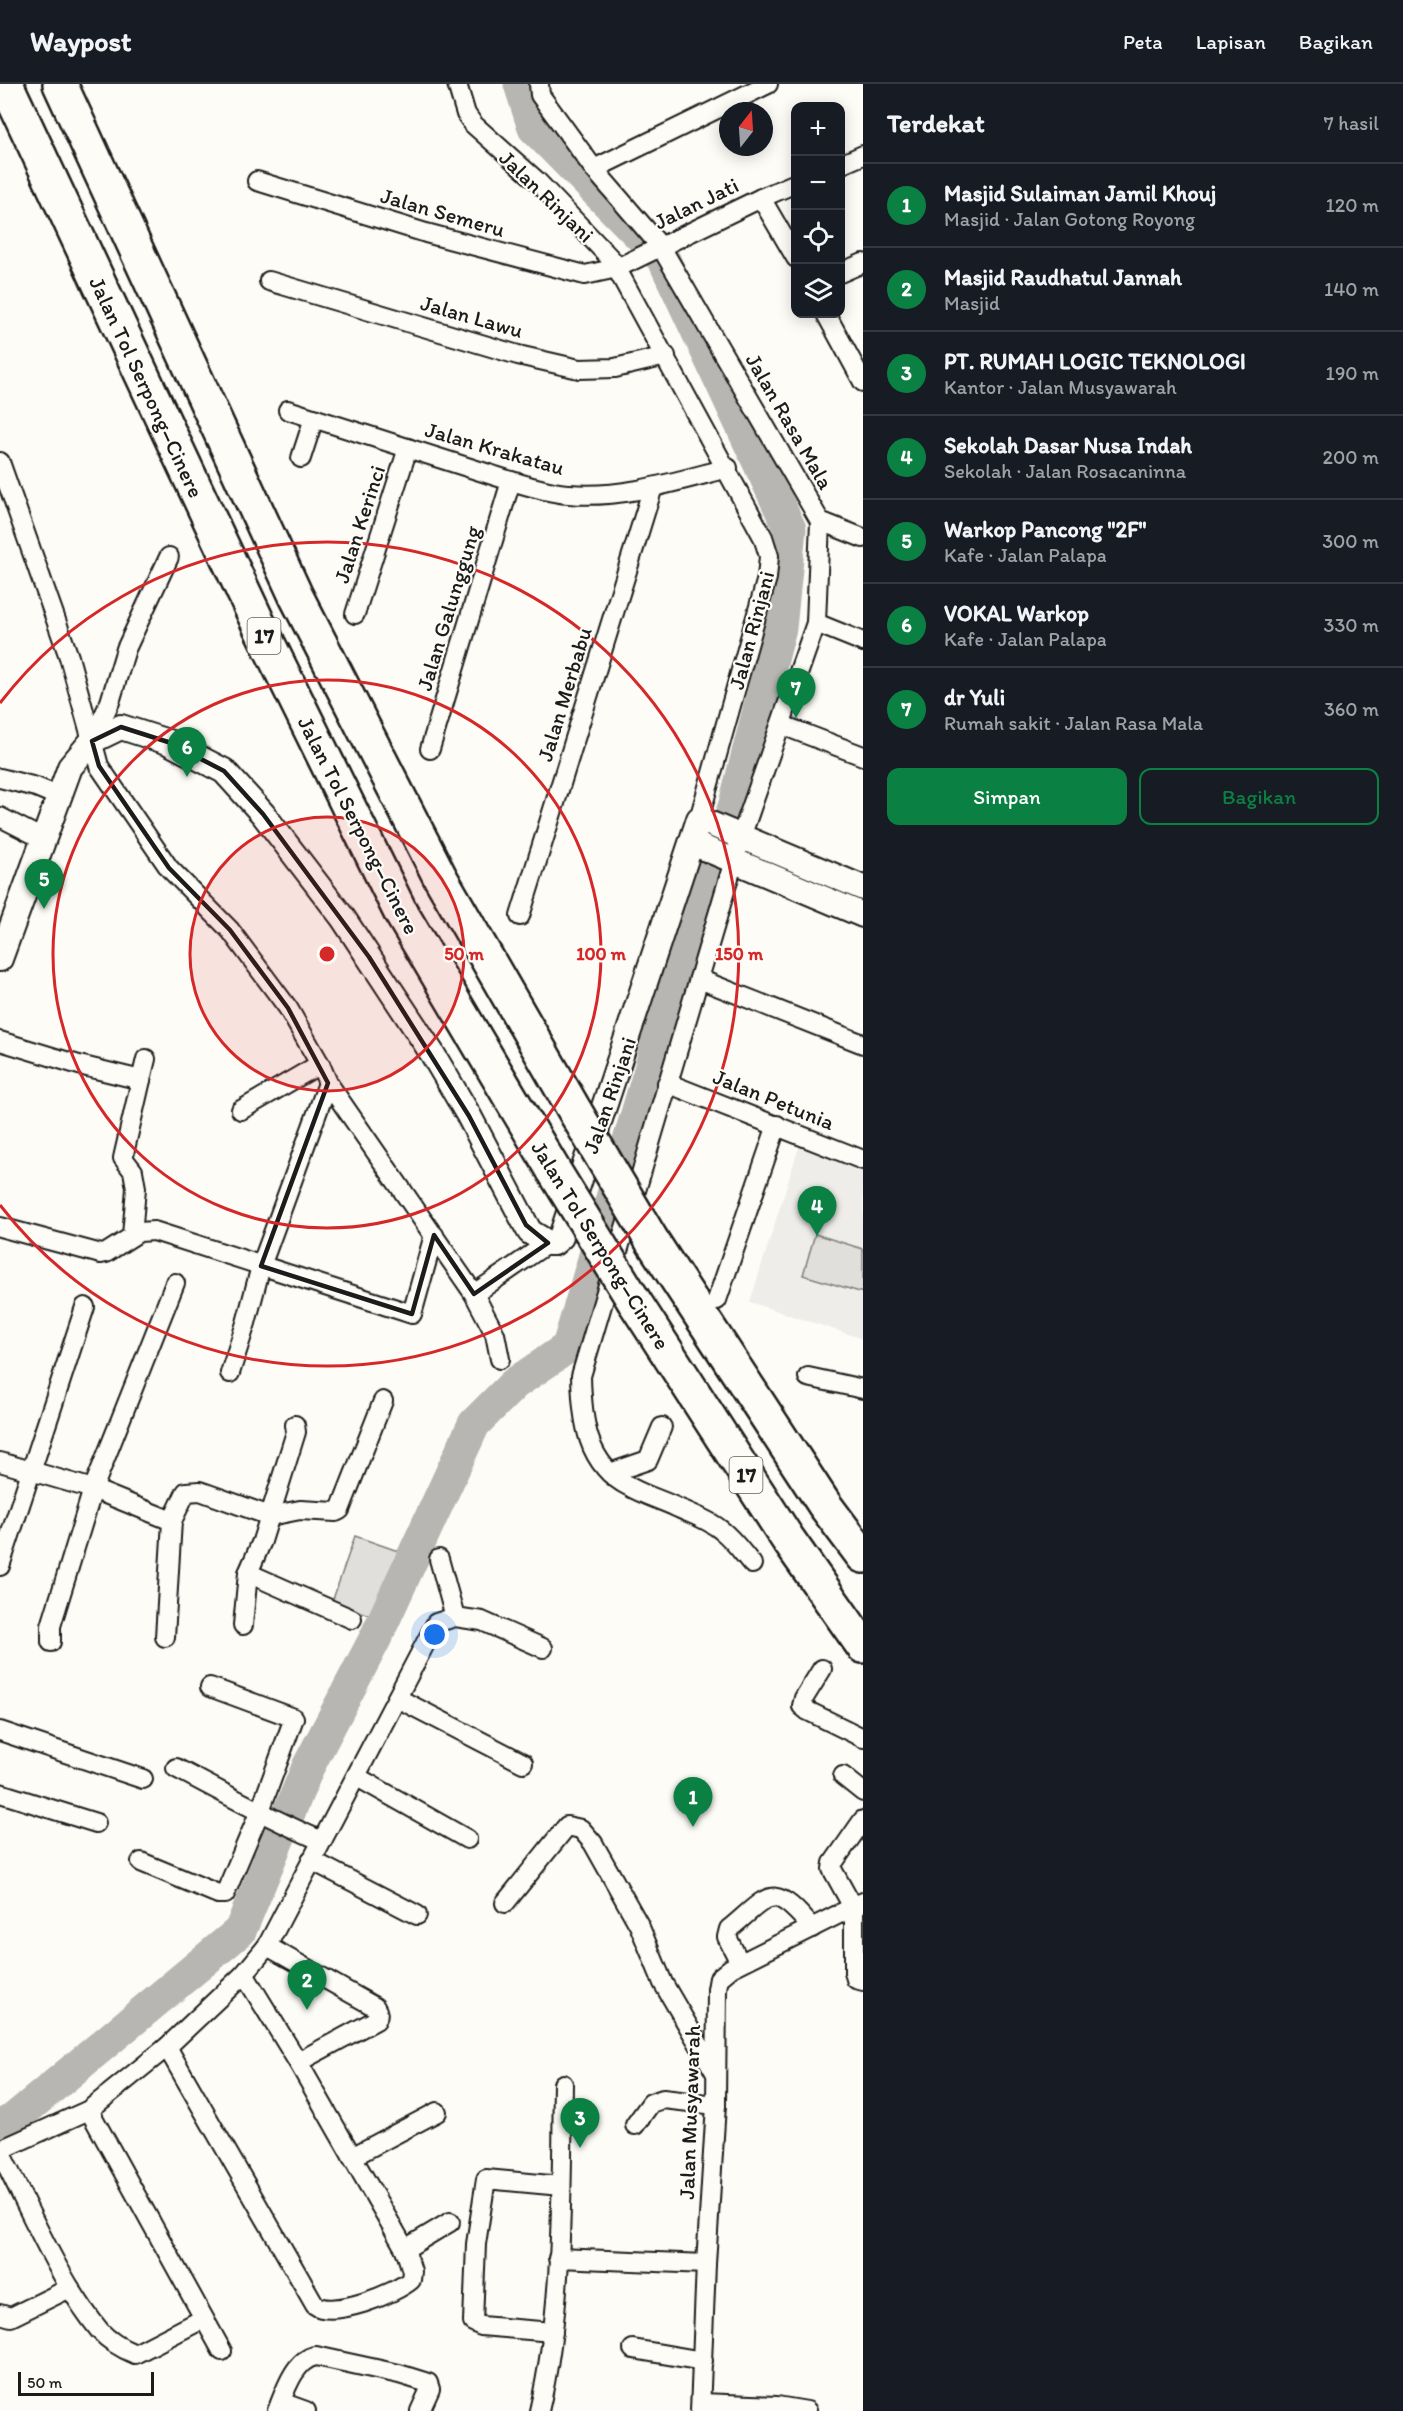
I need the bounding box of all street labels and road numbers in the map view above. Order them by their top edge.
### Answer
street label: Jalan Rinjani [494,144,600,248]
street label: Jalan Jati [649,171,743,236]
street label: Jalan Semeru [378,182,508,243]
street label: Jalan Tol Serpong–Cinere [83,272,210,502]
street label: Jalan Lawu [418,289,526,344]
street label: Jalan Rasa Mala [740,348,840,495]
street label: Jalan Krakatau [422,416,568,481]
street label: Jalan Kerinci [328,462,391,586]
street label: Jalan Galunggung [411,522,487,694]
street label: Jalan Rinjani [723,568,780,692]
road number: 17 [248,618,280,654]
street label: Jalan Merbabu [531,624,598,765]
street label: Jalan Tol Serpong–Cinere [292,712,425,939]
street label: Jalan Rinjani [577,1033,642,1157]
street label: Jalan Petunia [709,1063,839,1136]
street label: Jalan Tol Serpong–Cinere [525,1136,676,1355]
road number: 17 [730,1457,762,1493]
street label: Jalan Musyawarah [673,2024,706,2200]

